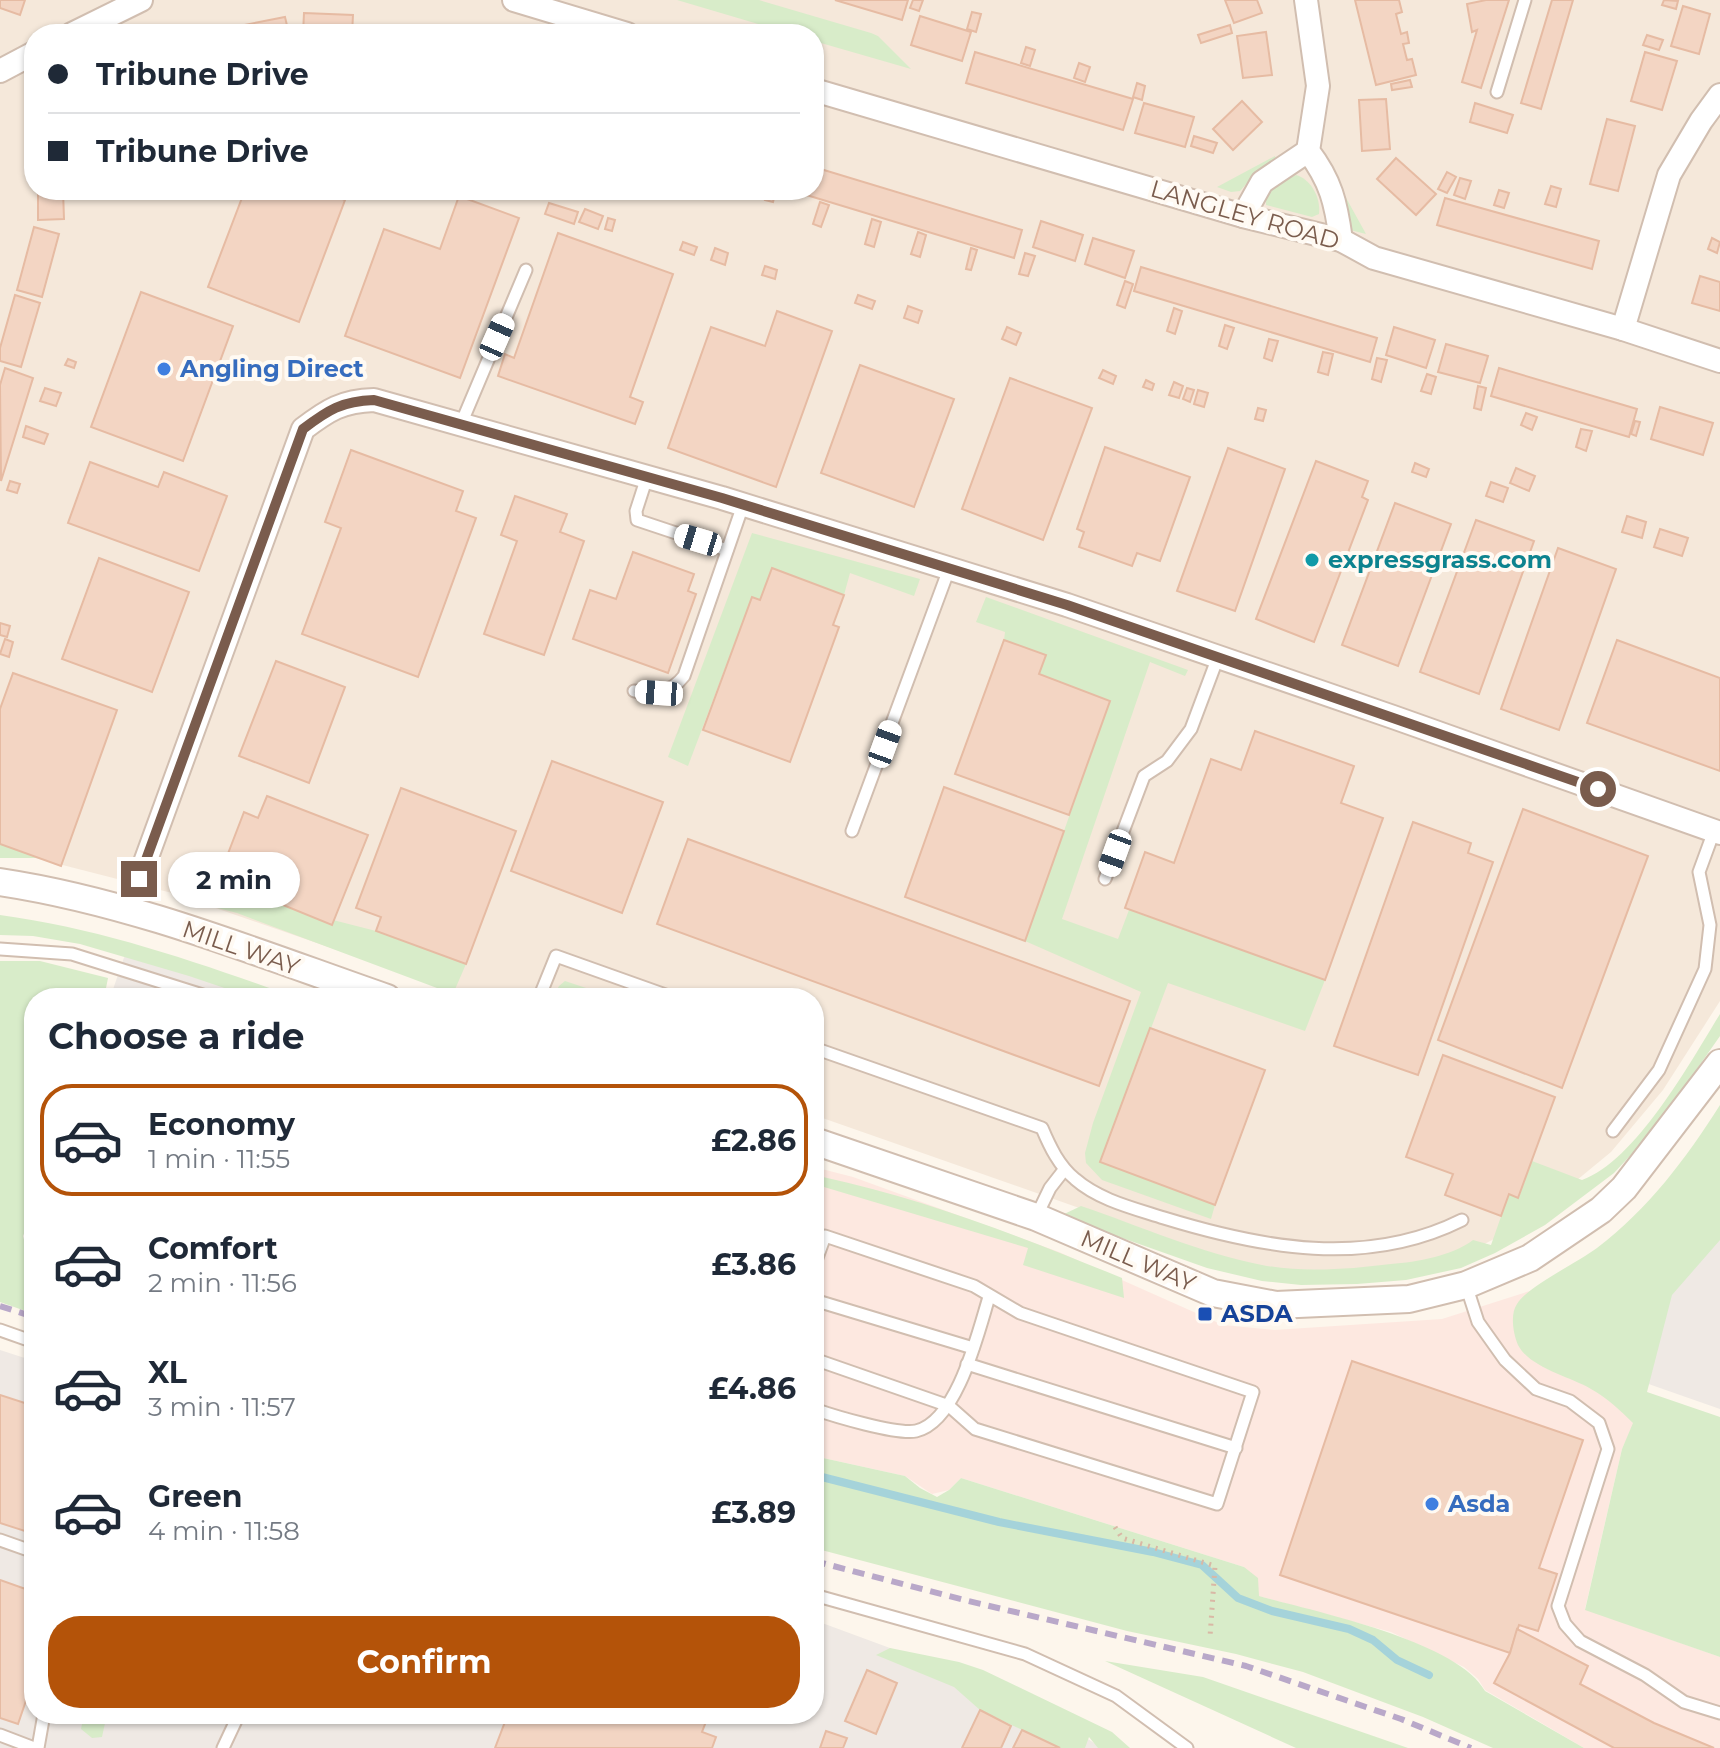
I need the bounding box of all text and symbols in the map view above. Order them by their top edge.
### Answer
text: Tribune Drive [96,56,309,93]
text: Tribune Drive [96,133,309,170]
street label: LANGLEY ROAD [1147,174,1343,255]
car [476,310,518,364]
place label: Angling Direct [179,354,364,383]
marker: Angling Direct [155,360,173,378]
car [672,522,724,558]
place label: expressgrass.com [1328,545,1552,574]
marker: expressgrass.com [1303,551,1321,569]
car [634,679,684,707]
car [866,717,904,771]
route start [1580,771,1616,807]
car [1096,826,1134,880]
callout: 2 min [167,851,299,907]
route end [121,861,157,897]
text: 2 min [196,864,272,896]
street label: MILL WAY [179,914,304,981]
text: Choose a ride [48,1014,305,1058]
icon: car [52,1104,124,1176]
text: Economy [148,1106,295,1143]
text: £2.86 [711,1122,796,1159]
text: 1 min · 11:55 [148,1143,290,1175]
street label: MILL WAY [1076,1223,1201,1298]
icon: car [52,1228,124,1300]
text: Comfort [148,1230,278,1267]
text: £3.86 [711,1246,796,1283]
text: 2 min · 11:56 [148,1267,297,1299]
place label: ASDA [1220,1299,1293,1328]
marker: ASDA [1196,1305,1214,1323]
icon: car [52,1352,124,1424]
text: XL [148,1354,187,1391]
text: £4.86 [708,1370,796,1407]
text: 3 min · 11:57 [148,1391,296,1423]
icon: car [52,1476,124,1548]
text: Green [148,1478,242,1515]
place label: Asda [1447,1489,1510,1518]
text: £3.89 [711,1494,796,1531]
marker: Asda [1423,1495,1441,1513]
text: 4 min · 11:58 [148,1515,300,1547]
button: Confirm [48,1616,800,1708]

